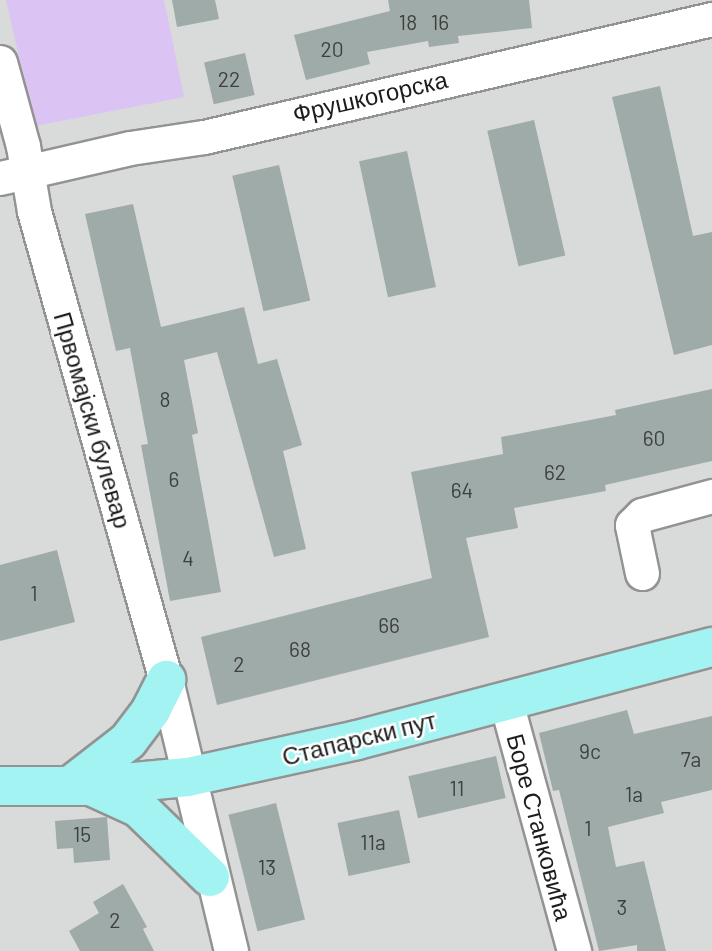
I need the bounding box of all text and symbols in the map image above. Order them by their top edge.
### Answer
house number: 18 [399,9,417,35]
house number: 16 [431,9,449,35]
house number: 20 [320,36,344,62]
street label: Фрушкогорска [290,64,450,128]
house number: 22 [218,66,240,92]
street label: Првомајски булевар [48,309,138,531]
house number: 8 [160,386,170,412]
house number: 60 [643,425,665,451]
house number: 62 [544,459,566,485]
house number: 6 [169,466,179,492]
house number: 64 [451,477,473,503]
house number: 4 [182,545,194,571]
house number: 1 [30,580,38,606]
house number: 66 [378,612,400,638]
house number: 68 [289,636,311,662]
house number: 2 [233,651,245,677]
street label: Стапарски пут [279,705,439,771]
street label: Боре Станковића [501,730,579,924]
house number: 9c [579,738,601,764]
house number: 7a [681,746,701,772]
house number: 11 [450,775,464,801]
house number: 1a [625,781,643,807]
house number: 1 [584,815,592,841]
house number: 15 [73,821,91,847]
house number: 11a [360,829,386,855]
house number: 13 [258,854,276,880]
house number: 3 [617,894,627,920]
house number: 2 [109,907,121,933]

